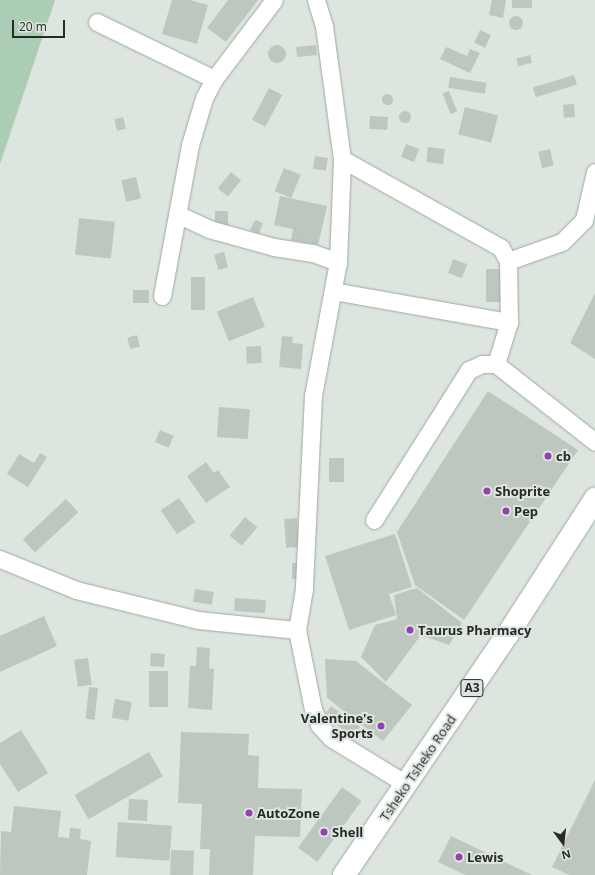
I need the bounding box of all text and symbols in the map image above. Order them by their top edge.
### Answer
scale bar [14,12,67,38]
text: 20 m [19,18,47,35]
place label: cb [556,448,571,464]
marker: cb [543,451,553,461]
place label: Shoprite [495,483,550,499]
marker: Shoprite [482,486,492,496]
place label: Pep [514,503,538,519]
marker: Pep [501,506,511,516]
place label: Taurus Pharmacy [418,622,531,638]
marker: Taurus Pharmacy [405,625,415,635]
road number: A3 [460,678,484,698]
place label: Valentine's Sports [301,711,373,742]
street label: Tsheko Tsheko Road [377,712,459,824]
marker: Valentine's Sports [376,721,386,731]
place label: AutoZone [257,805,320,821]
marker: AutoZone [244,808,254,818]
north arrow [543,823,583,863]
place label: Shell [332,824,363,840]
marker: Shell [319,827,329,837]
text: N [560,847,573,863]
place label: Lewis [467,849,504,865]
marker: Lewis [454,852,464,862]

